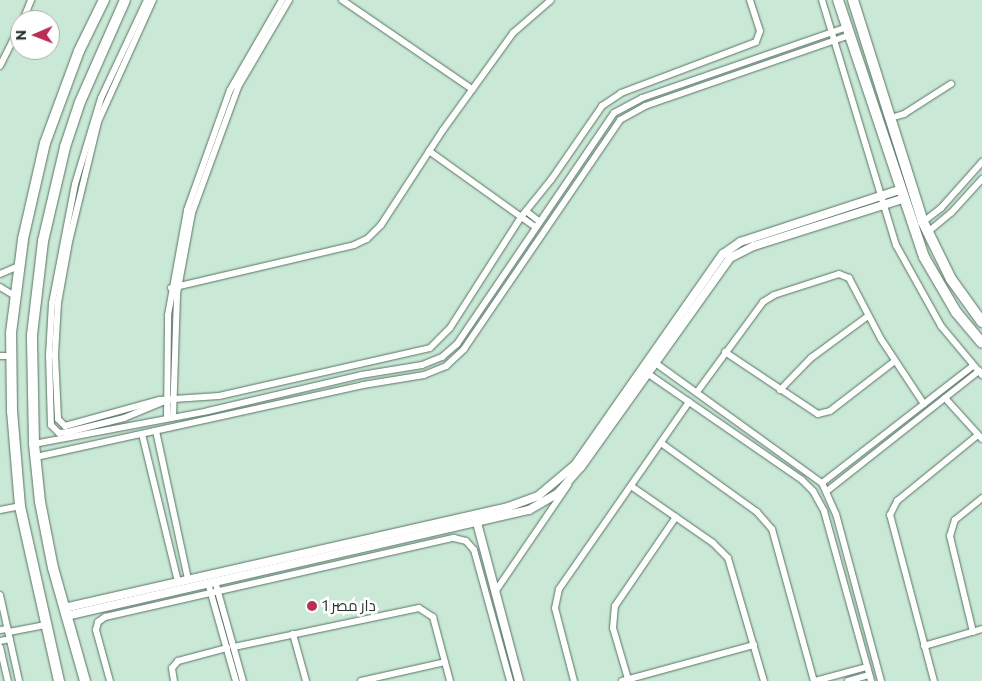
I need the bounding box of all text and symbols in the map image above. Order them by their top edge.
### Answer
north arrow [10,10,60,60]
text: N [12,30,29,41]
place label: دار مصر 1 [322,597,376,615]
marker: دار مصر 1 [306,600,318,612]

